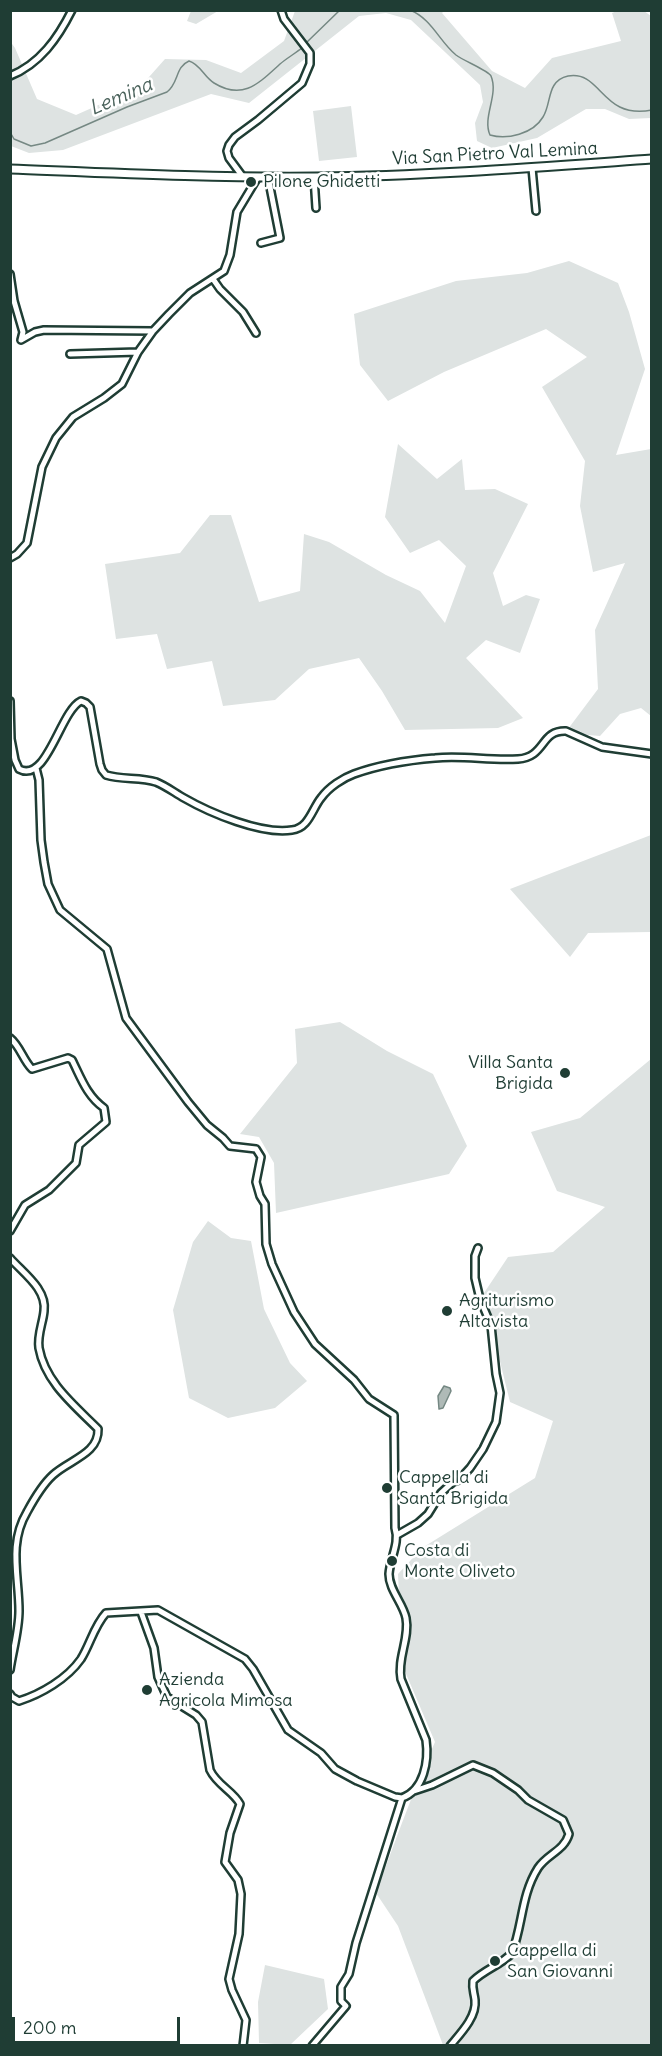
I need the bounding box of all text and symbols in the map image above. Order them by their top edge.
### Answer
water label: Lemina [86,73,156,121]
street label: Via San Pietro Val Lemina [392,138,598,170]
place label: Pilone Ghidetti [263,171,380,193]
marker: Pilone Ghidetti [244,175,258,189]
place label: Villa Santa Brigida [468,1052,553,1094]
marker: Villa Santa Brigida [558,1066,572,1080]
place label: Agriturismo Altavista [459,1290,554,1332]
marker: Agriturismo Altavista [440,1304,454,1318]
place label: Cappella di Santa Brigida [399,1467,508,1510]
marker: Cappella di Santa Brigida [380,1481,394,1495]
place label: Costa di Monte Oliveto [404,1540,515,1582]
marker: Costa di Monte Oliveto [385,1554,399,1568]
place label: Azienda Agricola Mimosa [159,1669,293,1712]
marker: Azienda Agricola Mimosa [140,1683,154,1697]
place label: Cappella di San Giovanni [507,1940,613,1982]
marker: Cappella di San Giovanni [488,1954,502,1968]
scale bar [15,2005,183,2043]
text: 200 m [23,2016,77,2039]

